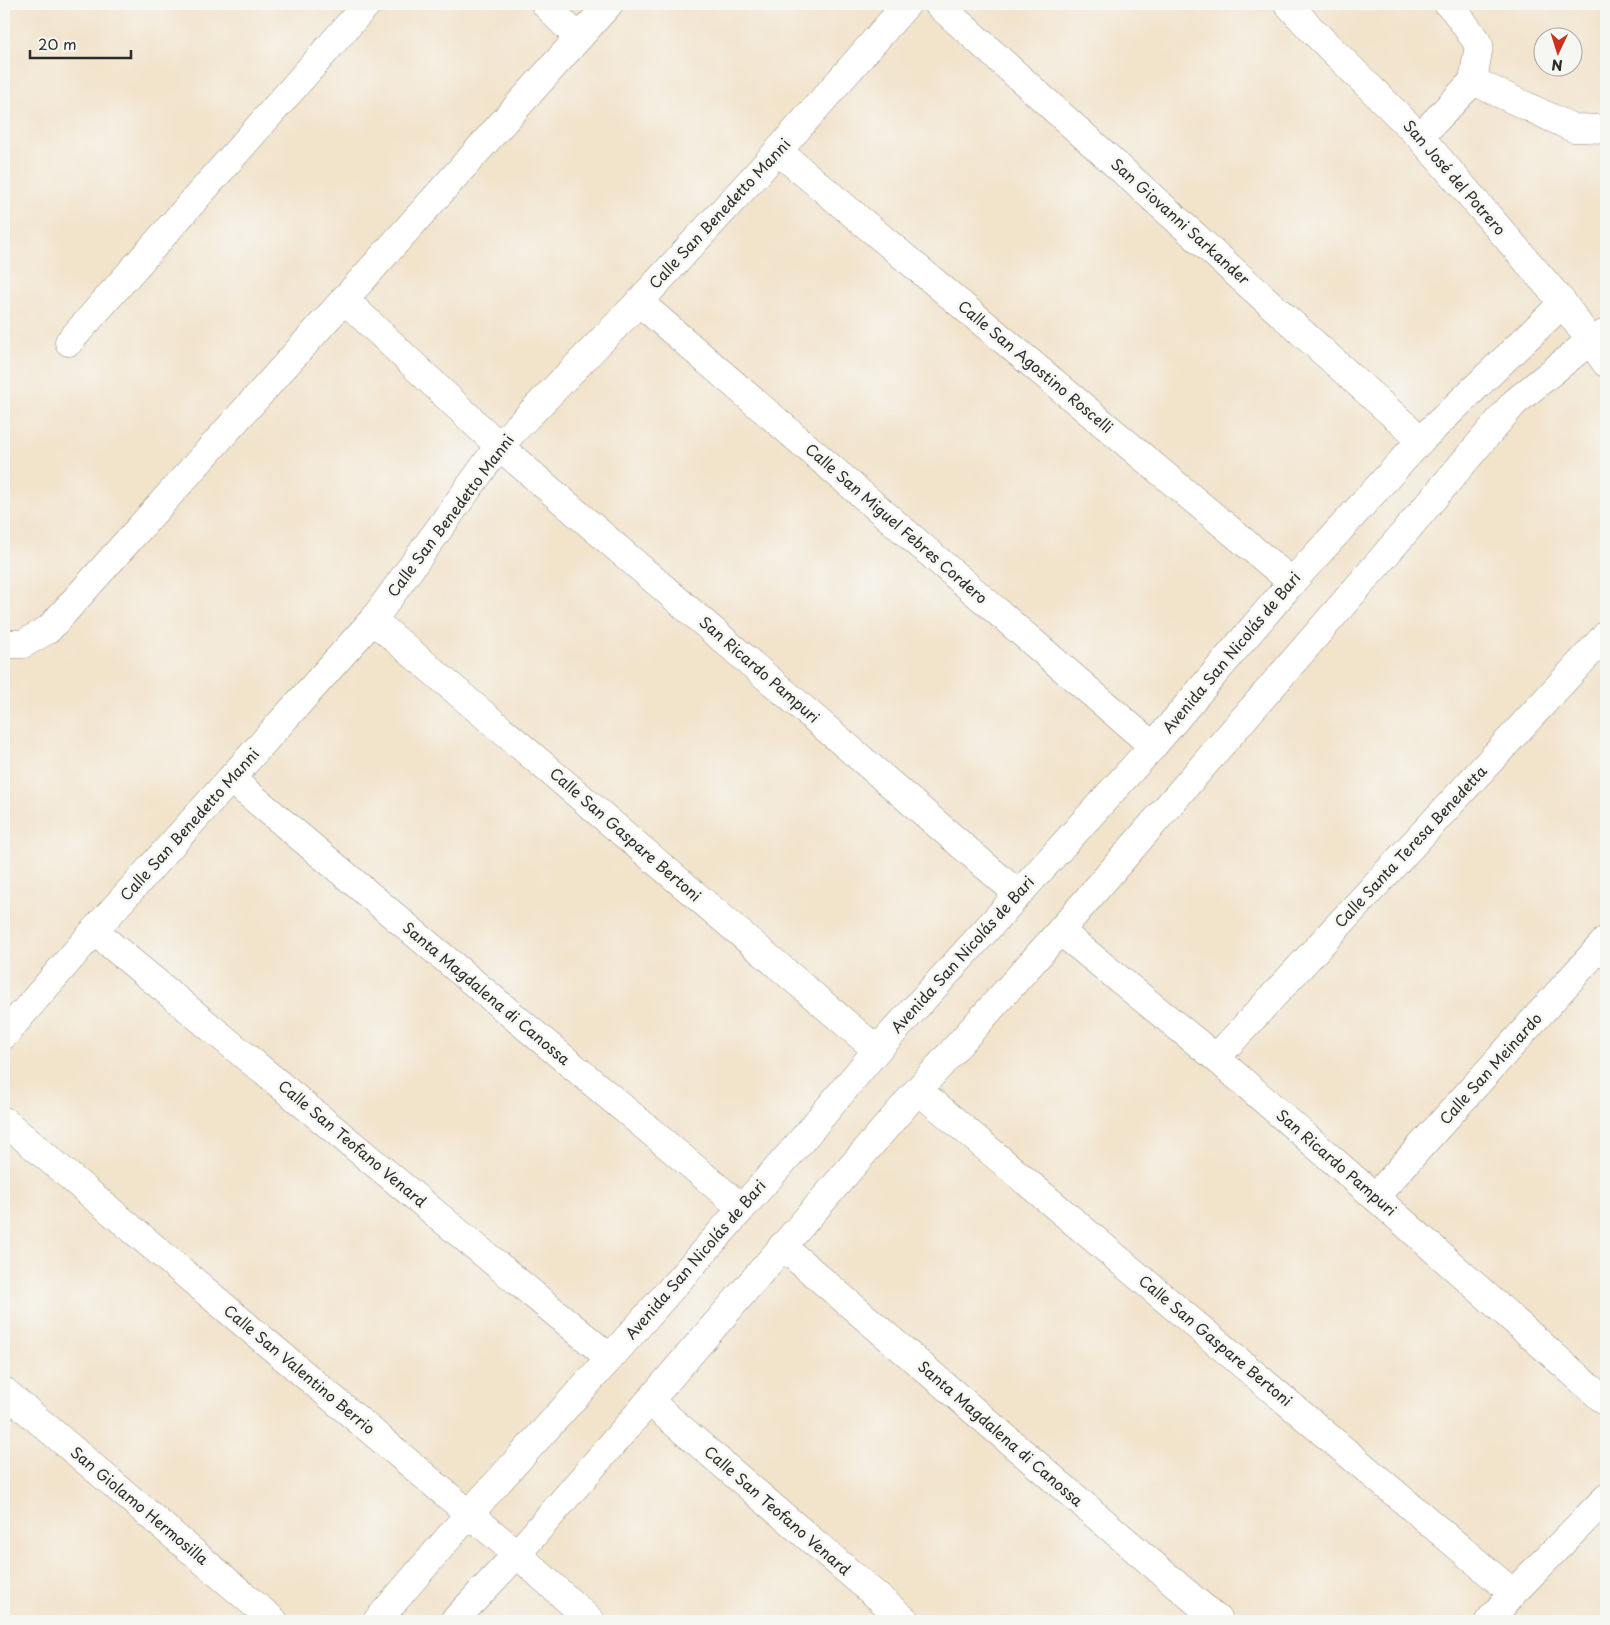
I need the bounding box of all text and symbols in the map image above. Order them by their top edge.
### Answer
scale bar [30,28,131,60]
north arrow [1532,28,1582,78]
text: 20 m [38,32,77,55]
text: N [1551,55,1563,76]
street label: San José del Potrero [1398,114,1512,240]
street label: Calle San Benedetto Manni [643,133,795,293]
street label: San Giovanni Sarkander [1106,152,1256,290]
street label: Calle San Agostino Roscelli [953,294,1119,438]
street label: Calle San Benedetto Manni [381,429,519,601]
street label: Calle San Miguel Febres Cordero [801,437,993,609]
street label: Avenida San Nicolás de Bari [1156,566,1305,738]
street label: San Ricardo Pampuri [695,610,825,728]
street label: Calle San Benedetto Manni [114,743,264,905]
street label: Calle Santa Teresa Benedetta [1328,759,1492,932]
street label: Calle San Gaspare Bertoni [545,762,707,906]
street label: Avenida San Nicolás de Bari [885,870,1039,1038]
street label: Santa Magdalena di Canossa [398,916,576,1070]
street label: Calle San Meinardo [1433,1007,1546,1129]
street label: Calle San Teofano Venard [274,1074,432,1212]
street label: San Ricardo Pampuri [1272,1103,1402,1221]
street label: Avenida San Nicolás de Bari [619,1174,771,1344]
street label: Calle San Gaspare Bertoni [1134,1269,1298,1411]
street label: Calle San Valentino Berrio [219,1299,381,1439]
street label: Santa Magdalena di Canossa [913,1355,1089,1512]
street label: San Giolamo Hermosilla [66,1440,214,1570]
street label: Calle San Teofano Venard [700,1440,856,1580]

